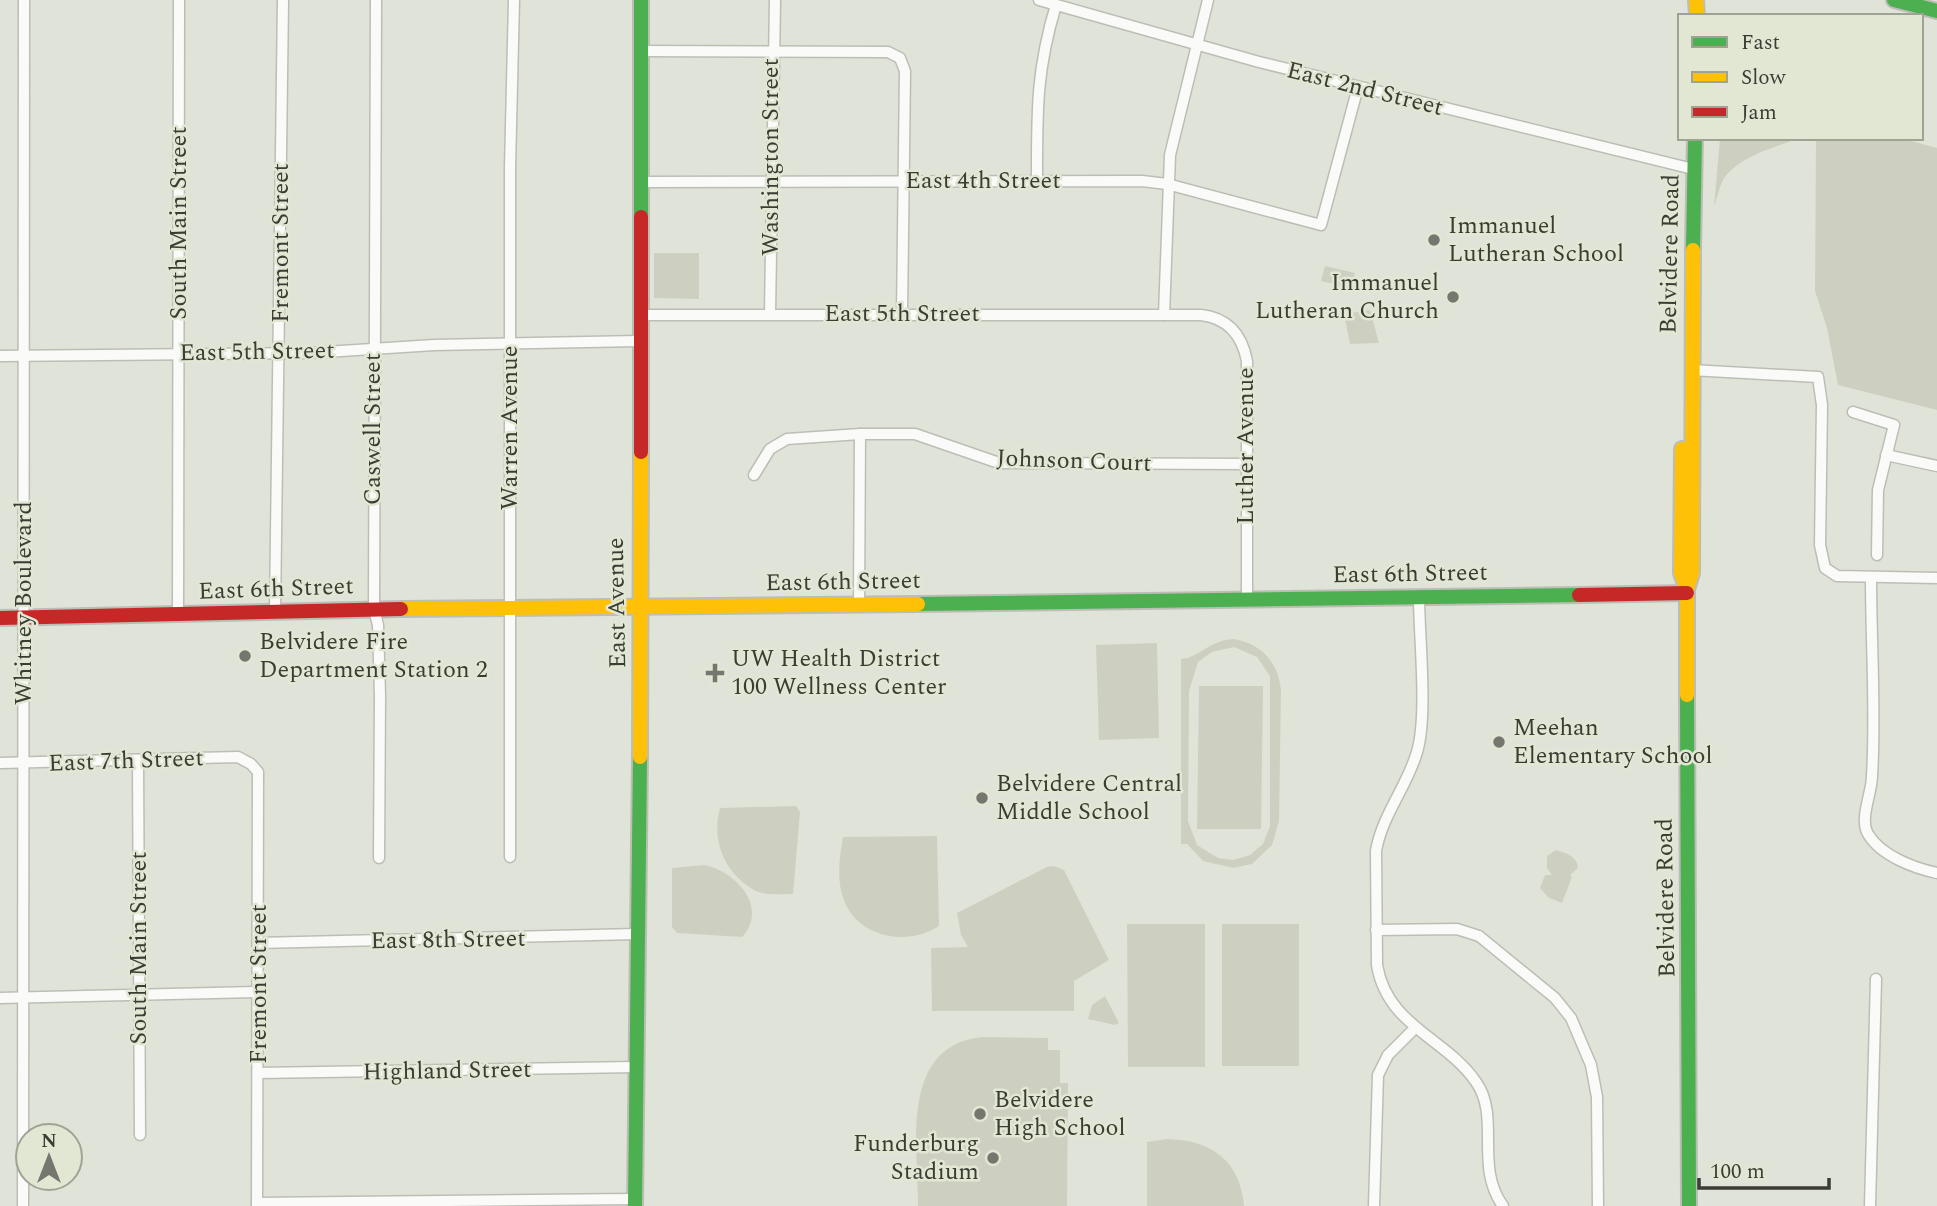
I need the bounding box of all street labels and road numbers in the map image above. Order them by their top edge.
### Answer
street label: East 2nd Street [1283,52,1447,126]
street label: Washington Street [753,58,789,256]
street label: South Main Street [161,126,197,320]
street label: Fremont Street [263,163,299,323]
street label: East 4th Street [905,163,1061,199]
street label: Belvidere Road [1651,174,1689,334]
street label: East 5th Street [824,296,980,332]
street label: East 5th Street [179,333,335,371]
street label: Warren Avenue [492,346,528,510]
street label: Caswell Street [355,353,391,505]
street label: Luther Avenue [1228,367,1264,525]
street label: Johnson Court [996,440,1152,482]
street label: Whitney Boulevard [6,501,42,705]
street label: East Avenue [598,537,636,669]
street label: East 6th Street [1332,555,1488,593]
street label: East 6th Street [765,563,921,601]
street label: East 6th Street [198,568,354,610]
street label: East 7th Street [48,740,204,782]
street label: Belvidere Road [1647,818,1685,978]
street label: South Main Street [121,851,157,1045]
street label: Fremont Street [241,904,277,1064]
street label: East 8th Street [370,921,526,959]
street label: Highland Street [362,1052,532,1090]

